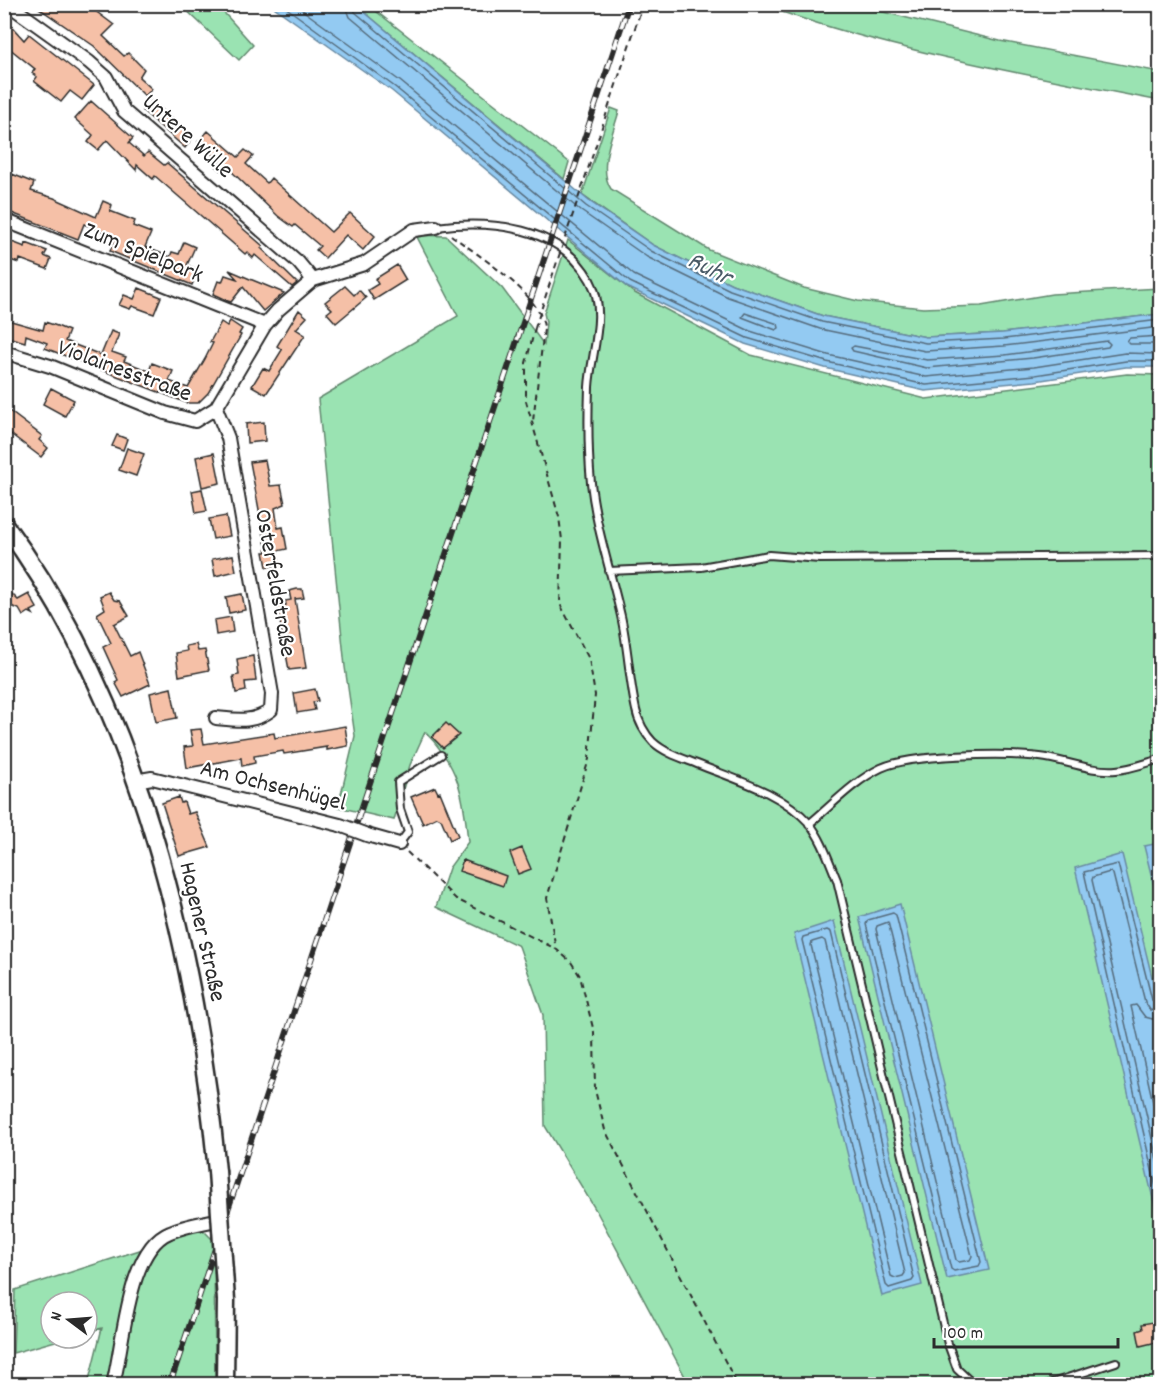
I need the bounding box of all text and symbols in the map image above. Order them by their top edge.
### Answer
street label: Untere Wülle [134,87,240,187]
street label: Zum Spielpark [78,215,208,293]
water label: Ruhr [680,243,741,298]
street label: Violainesstraße [52,332,196,412]
street label: Osterfeldstraße [244,507,304,659]
street label: Am Ochsenhügel [196,752,350,822]
street label: Hagener Straße [168,859,234,1005]
north arrow [39,1290,99,1350]
text: N [45,1309,69,1324]
scale bar [934,1311,1118,1349]
text: 100 m [943,1322,983,1347]

